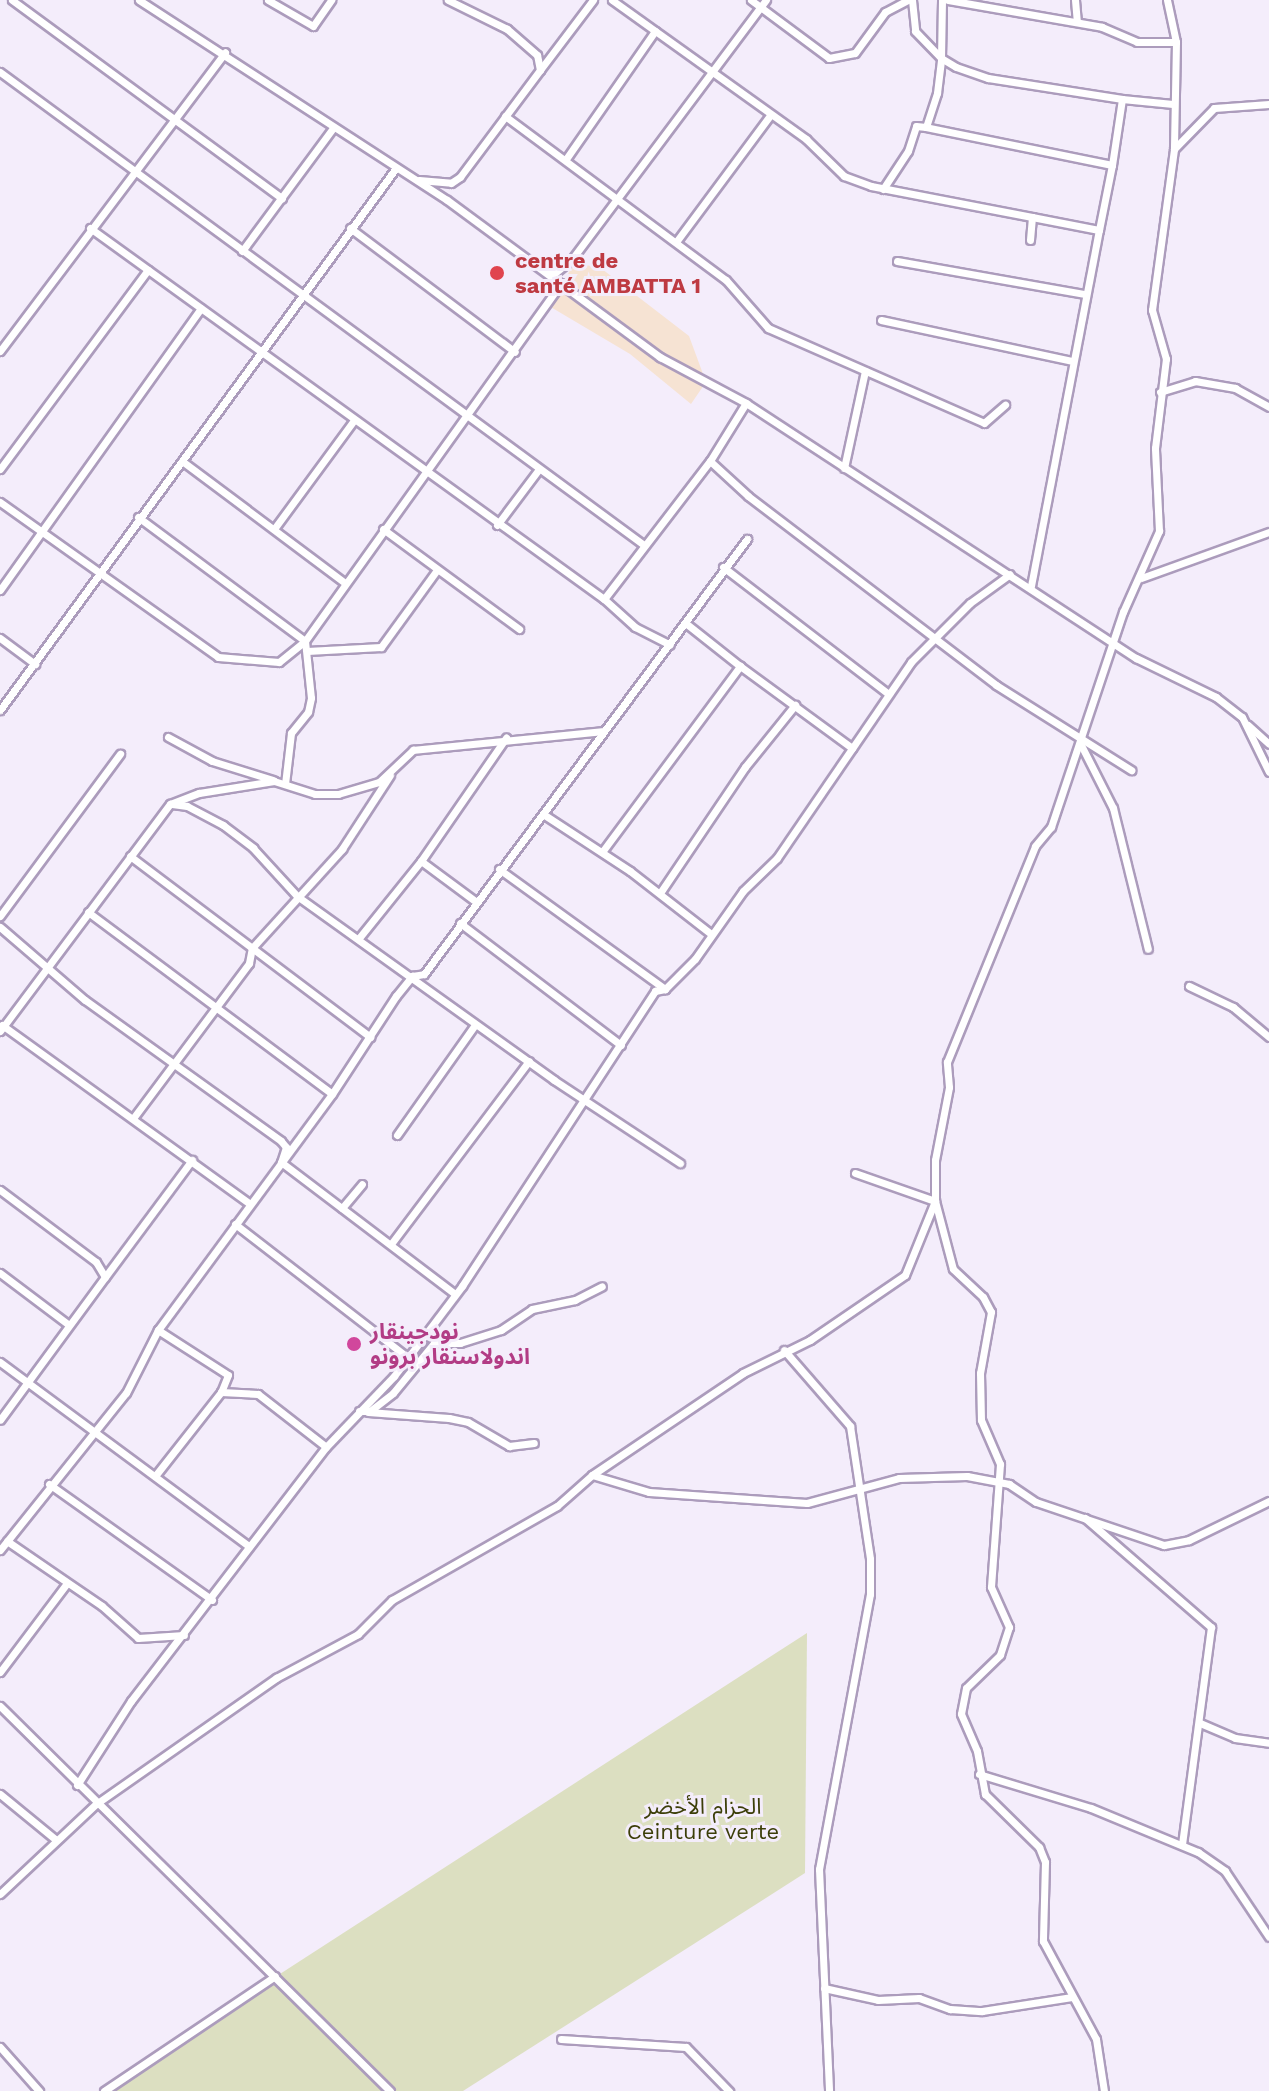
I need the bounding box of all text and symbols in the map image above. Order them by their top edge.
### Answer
place label: centre de santé AMBATTA 1 [515,247,702,298]
marker: centre de santé AMBATTA 1 [486,262,508,284]
place label: نودجينقار اندولاسنقار برونو [370,1318,530,1370]
marker: نودجينقار اندولاسنقار برونو [345,1335,363,1353]
park label: الحزام الأخضر Ceinture verte [626,1793,780,1844]

